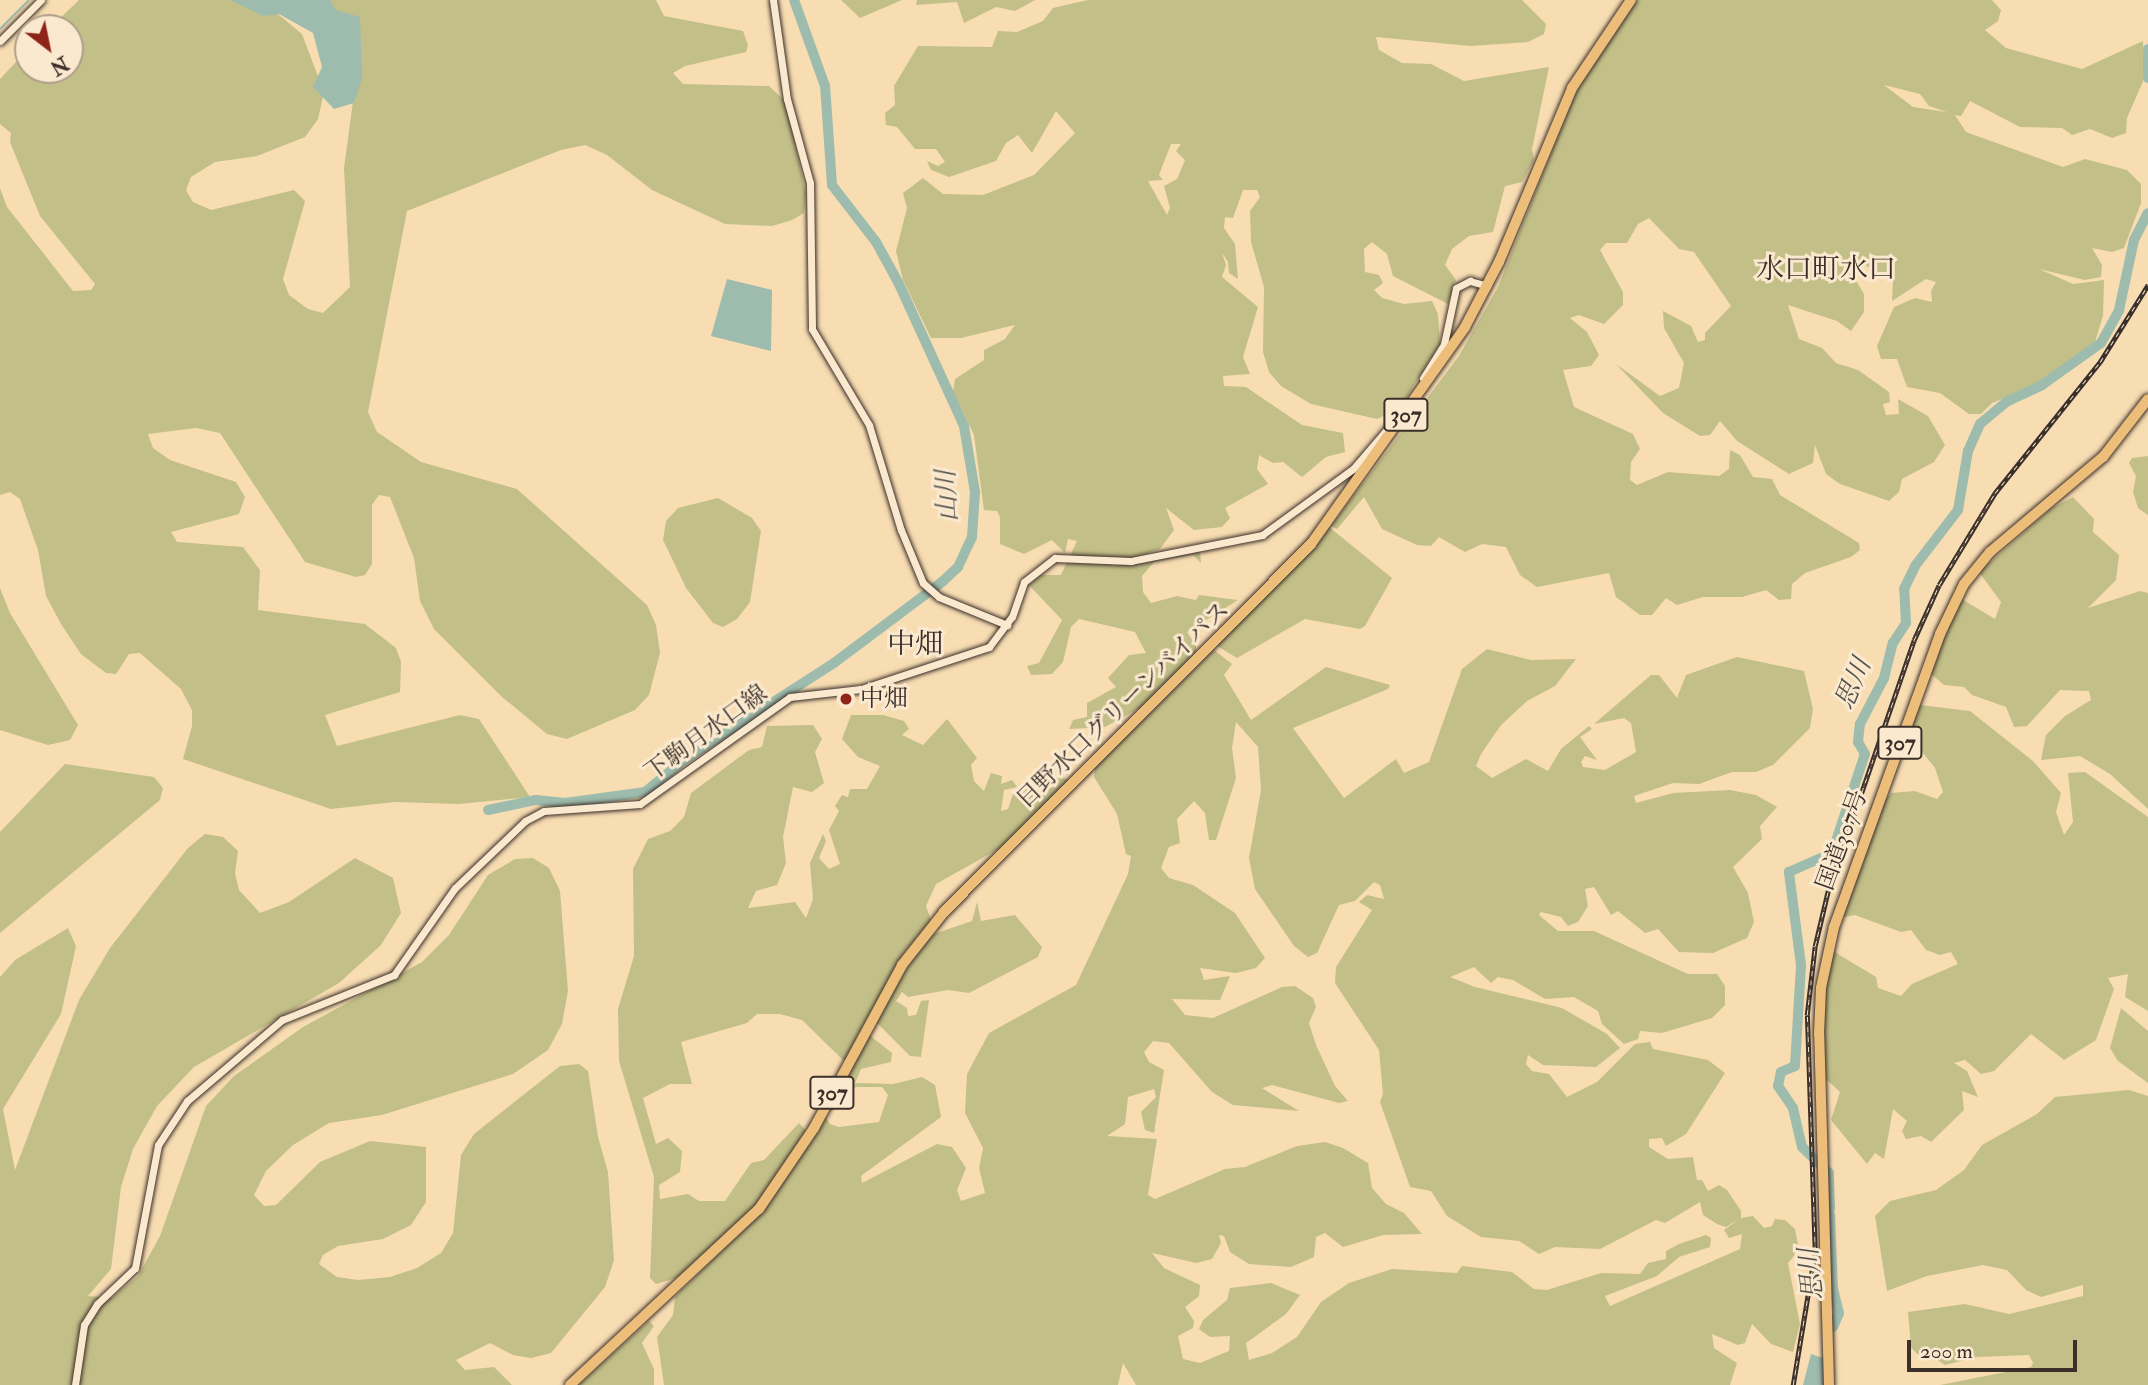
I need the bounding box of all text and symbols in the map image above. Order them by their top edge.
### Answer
north arrow [14,14,84,84]
text: N [46,50,73,80]
district label: 水口町水口 [1756,253,1896,287]
road number: 307 [1383,396,1429,434]
water label: 山川 [931,469,965,523]
street label: 日野水口グリーンバイパス [1009,595,1237,815]
district label: 中畑 [887,628,943,662]
water label: 思川 [1829,654,1879,714]
street label: 下駒月水口線 [639,679,773,787]
place label: 中畑 [860,685,908,713]
marker: 中畑 [838,691,854,707]
road number: 307 [1877,723,1923,762]
street label: 国道307号 [1811,786,1873,894]
road number: 307 [809,1074,855,1112]
water label: 思川 [1794,1247,1830,1301]
scale bar [1910,1326,2080,1370]
text: 200 m [1920,1338,1973,1365]

